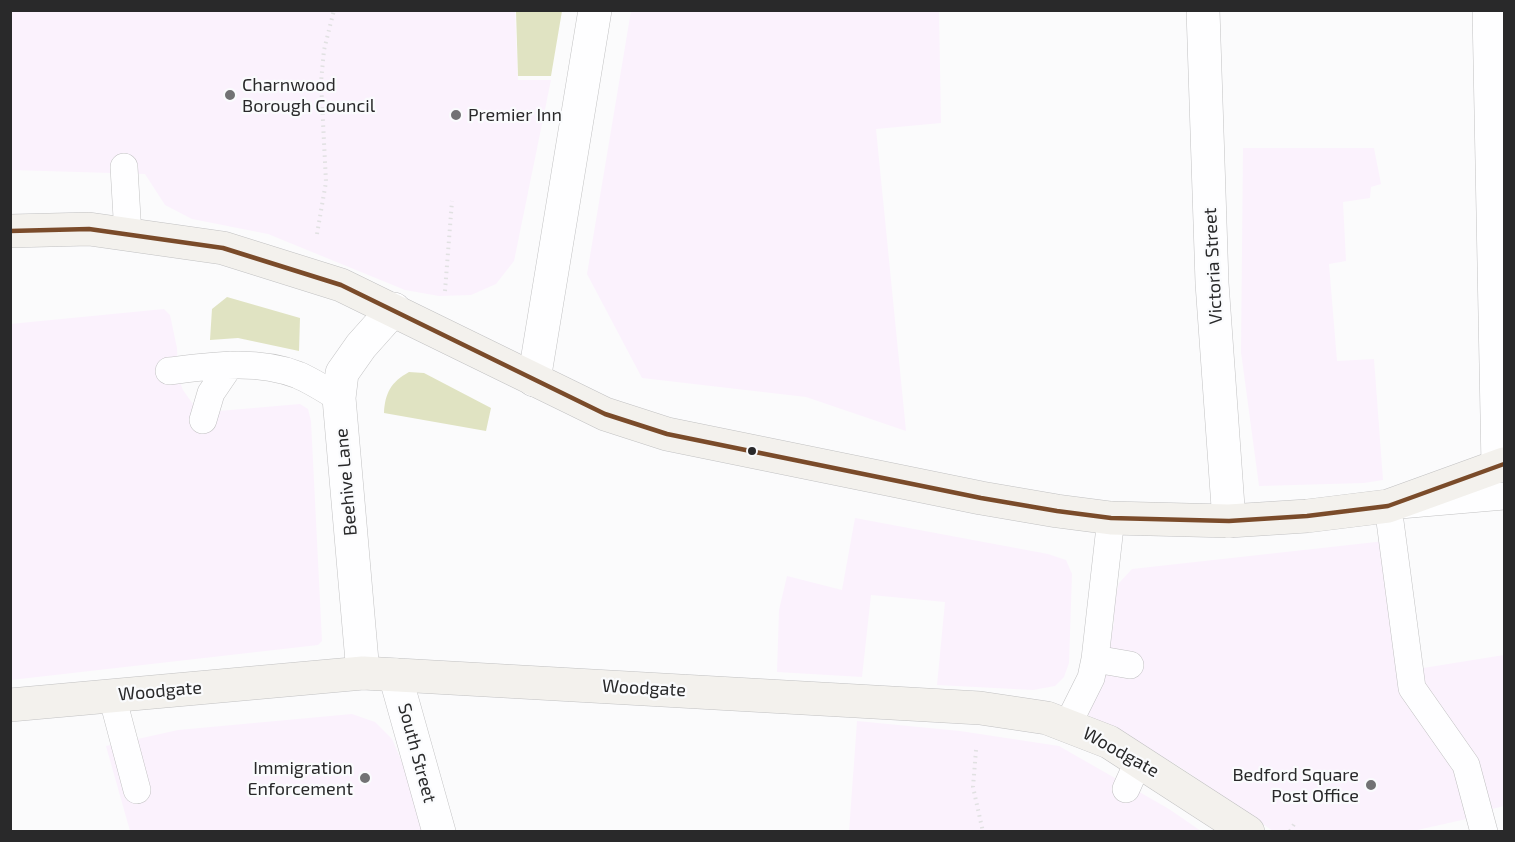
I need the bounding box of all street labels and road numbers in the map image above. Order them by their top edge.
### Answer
street label: Victoria Street [1199,207,1227,325]
street label: Beehive Lane [331,427,361,537]
street label: Woodgate [602,675,686,701]
street label: Woodgate [117,677,203,705]
street label: South Street [393,701,441,805]
street label: Woodgate [1079,722,1163,782]

